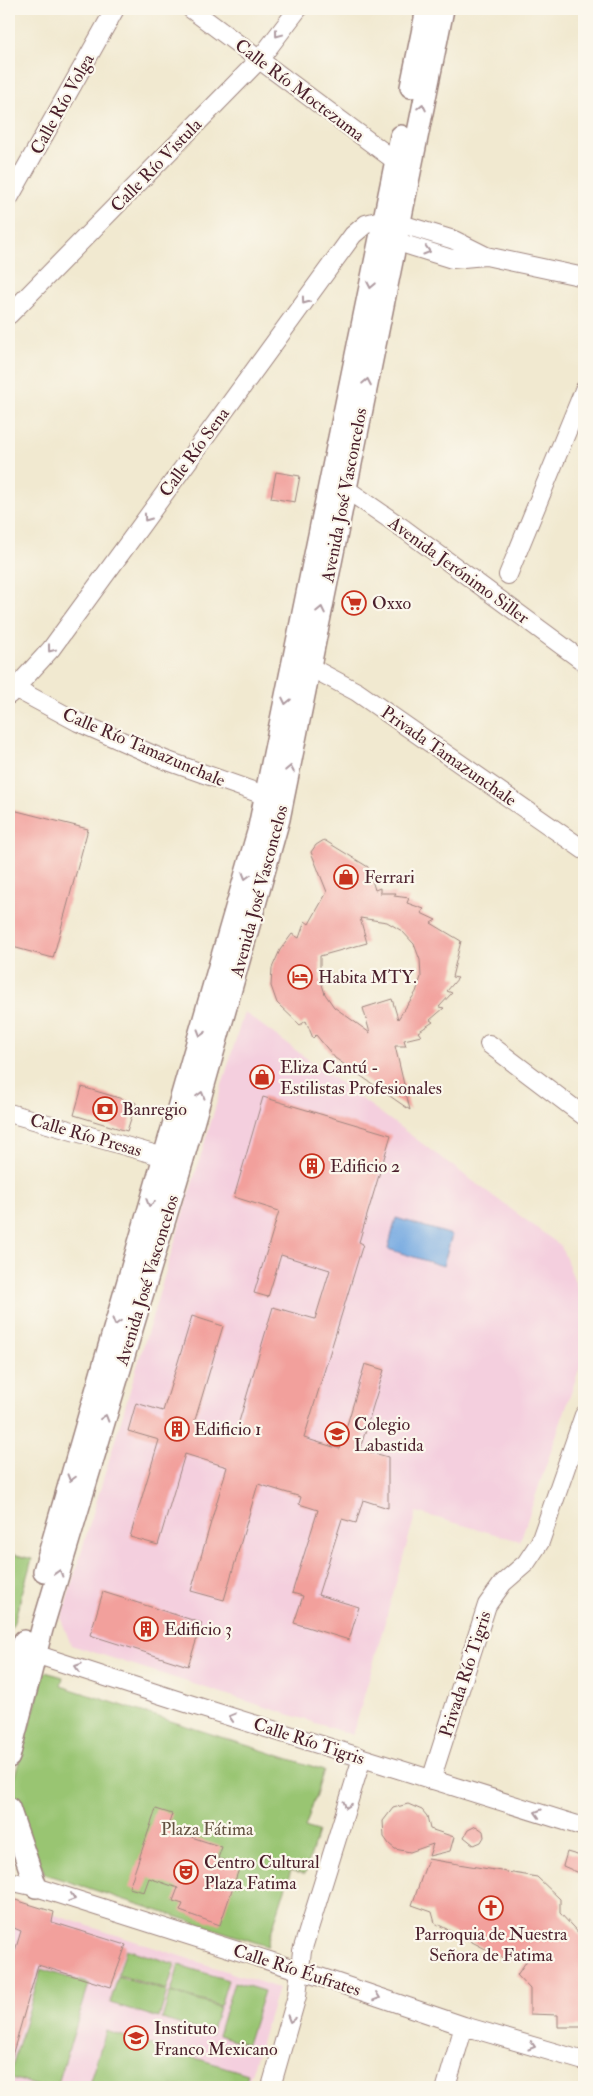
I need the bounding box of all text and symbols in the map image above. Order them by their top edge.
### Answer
one-way arrow [276,28,284,37]
street label: Calle Río Moctezuma [230,34,370,147]
street label: Calle Río Volga [25,49,100,159]
one-way arrow [416,102,427,111]
street label: Calle Río Vistula [106,113,207,217]
one-way arrow [423,246,431,256]
one-way arrow [366,280,377,289]
one-way arrow [302,295,310,304]
one-way arrow [361,377,372,386]
street label: Calle Río Sena [154,402,235,502]
street label: Avenida José Vasconcelos [316,406,373,585]
street label: Avenida Jerónimo Siller [383,511,534,629]
one-way arrow [144,512,153,521]
supermarket icon: Oxxo [341,590,367,616]
place label: Oxxo [372,592,411,615]
one-way arrow [315,605,326,614]
one-way arrow [48,643,57,653]
one-way arrow [281,697,292,706]
street label: Privada Tamazunchale [376,701,521,812]
street label: Calle Río Tamazunchale [59,703,229,792]
one-way arrow [284,765,294,774]
street label: Avenida José Vasconcelos [225,803,294,981]
shop icon: Ferrari [333,864,359,890]
place label: Ferrari [364,866,415,889]
one-way arrow [241,872,251,880]
hotel icon: Habita MTY. [287,964,313,990]
place label: Habita MTY. [318,966,417,989]
one-way arrow [196,1028,206,1036]
place label: Eliza Cantú - Estilistas Profesionales [280,1056,442,1100]
shop icon: Eliza Cantú - Estilistas Profesionales [249,1064,275,1090]
one-way arrow [196,1091,206,1099]
bank icon: Banregio [92,1096,118,1122]
place label: Banregio [122,1098,187,1121]
street label: Calle Río Presas [27,1109,144,1162]
building icon: Edificio 2 [299,1153,325,1179]
place label: Edificio 2 [330,1155,400,1178]
street label: Avenida José Vasconcelos [110,1192,184,1369]
one-way arrow [146,1199,156,1207]
one-way arrow [112,1317,122,1325]
place label: Colegio Labastida [354,1413,424,1457]
one-way arrow [100,1414,110,1422]
building icon: Edificio 1 [164,1416,190,1442]
place label: Edificio 1 [194,1418,261,1441]
school or university icon: Colegio Labastida [324,1421,350,1447]
one-way arrow [66,1474,77,1482]
one-way arrow [53,1570,63,1578]
street label: Privada Río Tigris [434,1608,497,1740]
building icon: Edificio 3 [133,1616,159,1642]
place label: Edificio 3 [164,1618,232,1641]
one-way arrow [74,1663,82,1673]
one-way arrow [229,1713,237,1723]
street label: Calle Río Tigris [250,1713,367,1770]
one-way arrow [343,1800,353,1808]
one-way arrow [534,1808,542,1818]
park label: Plaza Fátima [161,1818,254,1841]
place label: Centro Cultural Plaza Fatima [204,1851,320,1895]
theatre icon: Centro Cultural Plaza Fatima [173,1859,199,1885]
one-way arrow [68,1893,76,1903]
church icon: Parroquia de Nuestra Señora de Fatima [478,1895,504,1921]
place label: Parroquia de Nuestra Señora de Fatima [414,1923,568,1967]
street label: Calle Río Éufrates [230,1939,364,2002]
one-way arrow [372,1991,381,2001]
one-way arrow [286,2014,296,2022]
place label: Instituto Franco Mexicano [154,2017,278,2061]
school or university icon: Instituto Franco Mexicano [123,2025,149,2051]
one-way arrow [527,2040,535,2050]

